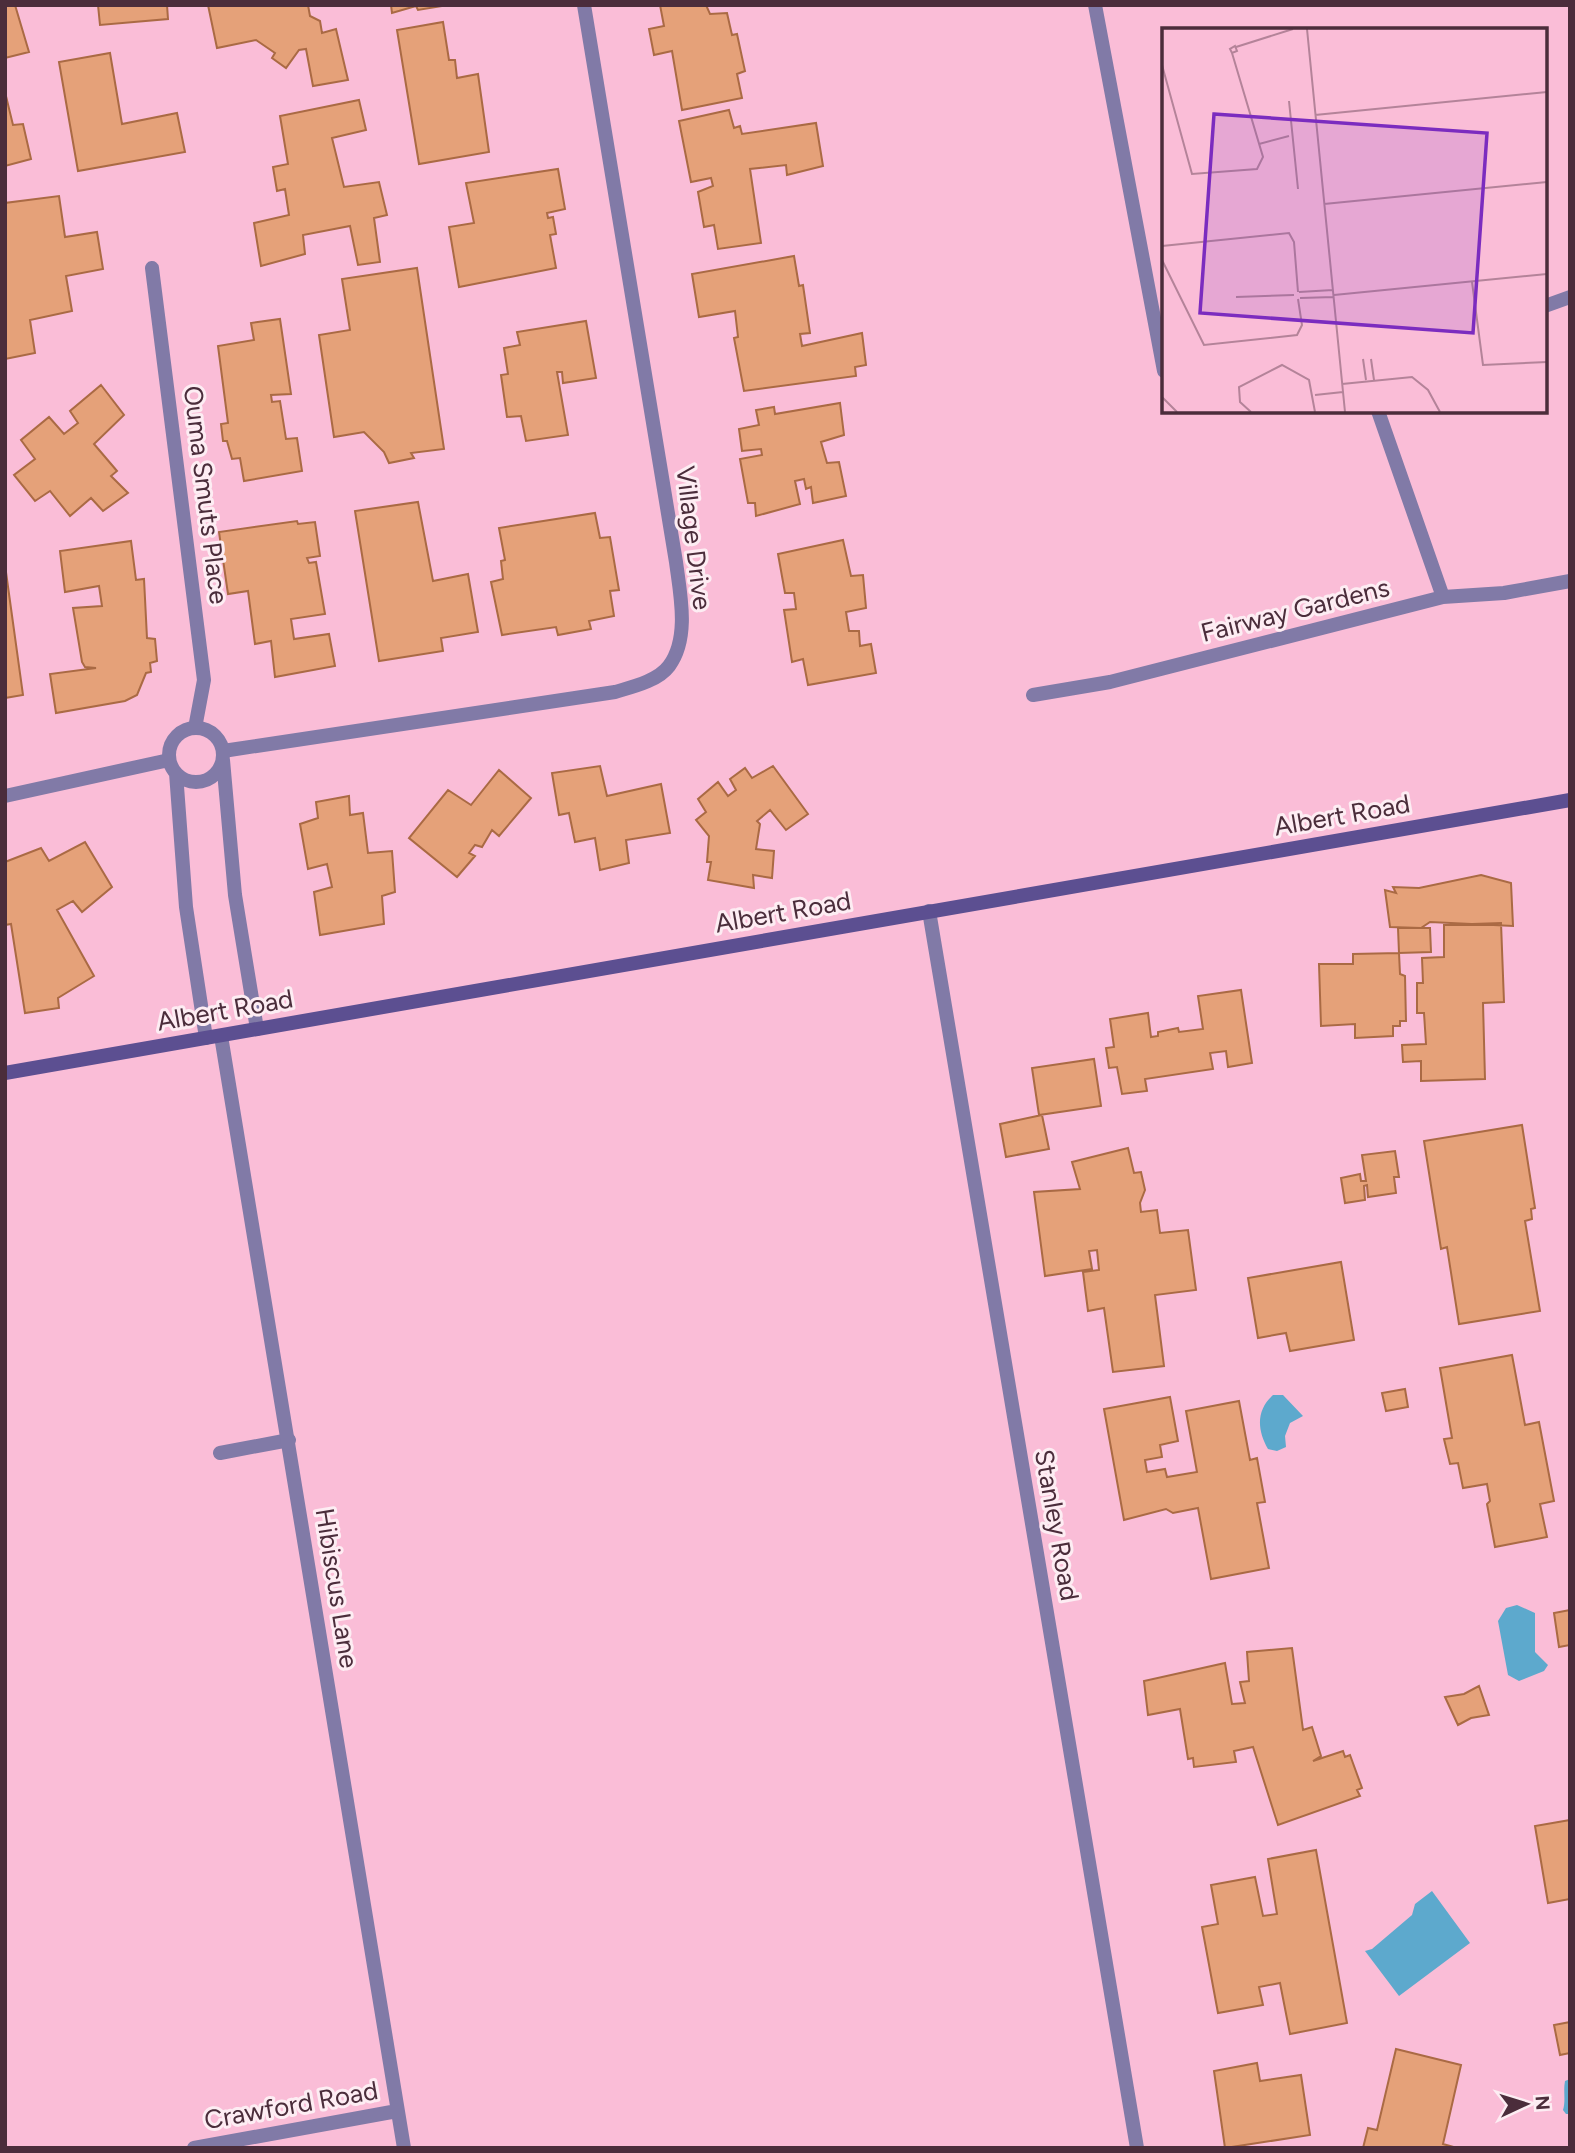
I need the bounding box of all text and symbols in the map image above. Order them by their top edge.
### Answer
inset map [1162,28,1547,413]
street label: Ouma Smuts Place [177,384,235,606]
street label: Village Drive [669,464,719,612]
street label: Fairway Gardens [1197,571,1393,649]
street label: Albert Road [1271,787,1413,843]
street label: Albert Road [712,884,854,940]
street label: Albert Road [154,982,296,1038]
street label: Stanley Road [1028,1447,1086,1603]
street label: Hibiscus Lane [309,1506,365,1670]
north arrow [1491,2069,1561,2139]
street label: Crawford Road [202,2074,380,2136]
text: N [1530,2095,1554,2111]

